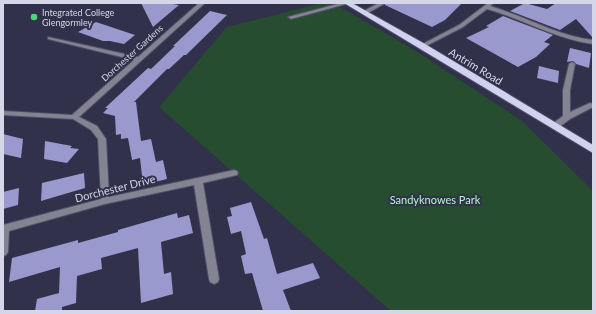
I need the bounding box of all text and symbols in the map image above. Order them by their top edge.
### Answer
place label: Integrated College Glengormley [42,7,115,28]
marker: Integrated College Glengormley [29,12,39,22]
street label: Dorchester Gardens [99,22,165,84]
street label: Antrim Road [447,45,505,87]
street label: Dorchester Drive [73,172,157,204]
park label: Sandyknowes Park [390,193,481,206]

